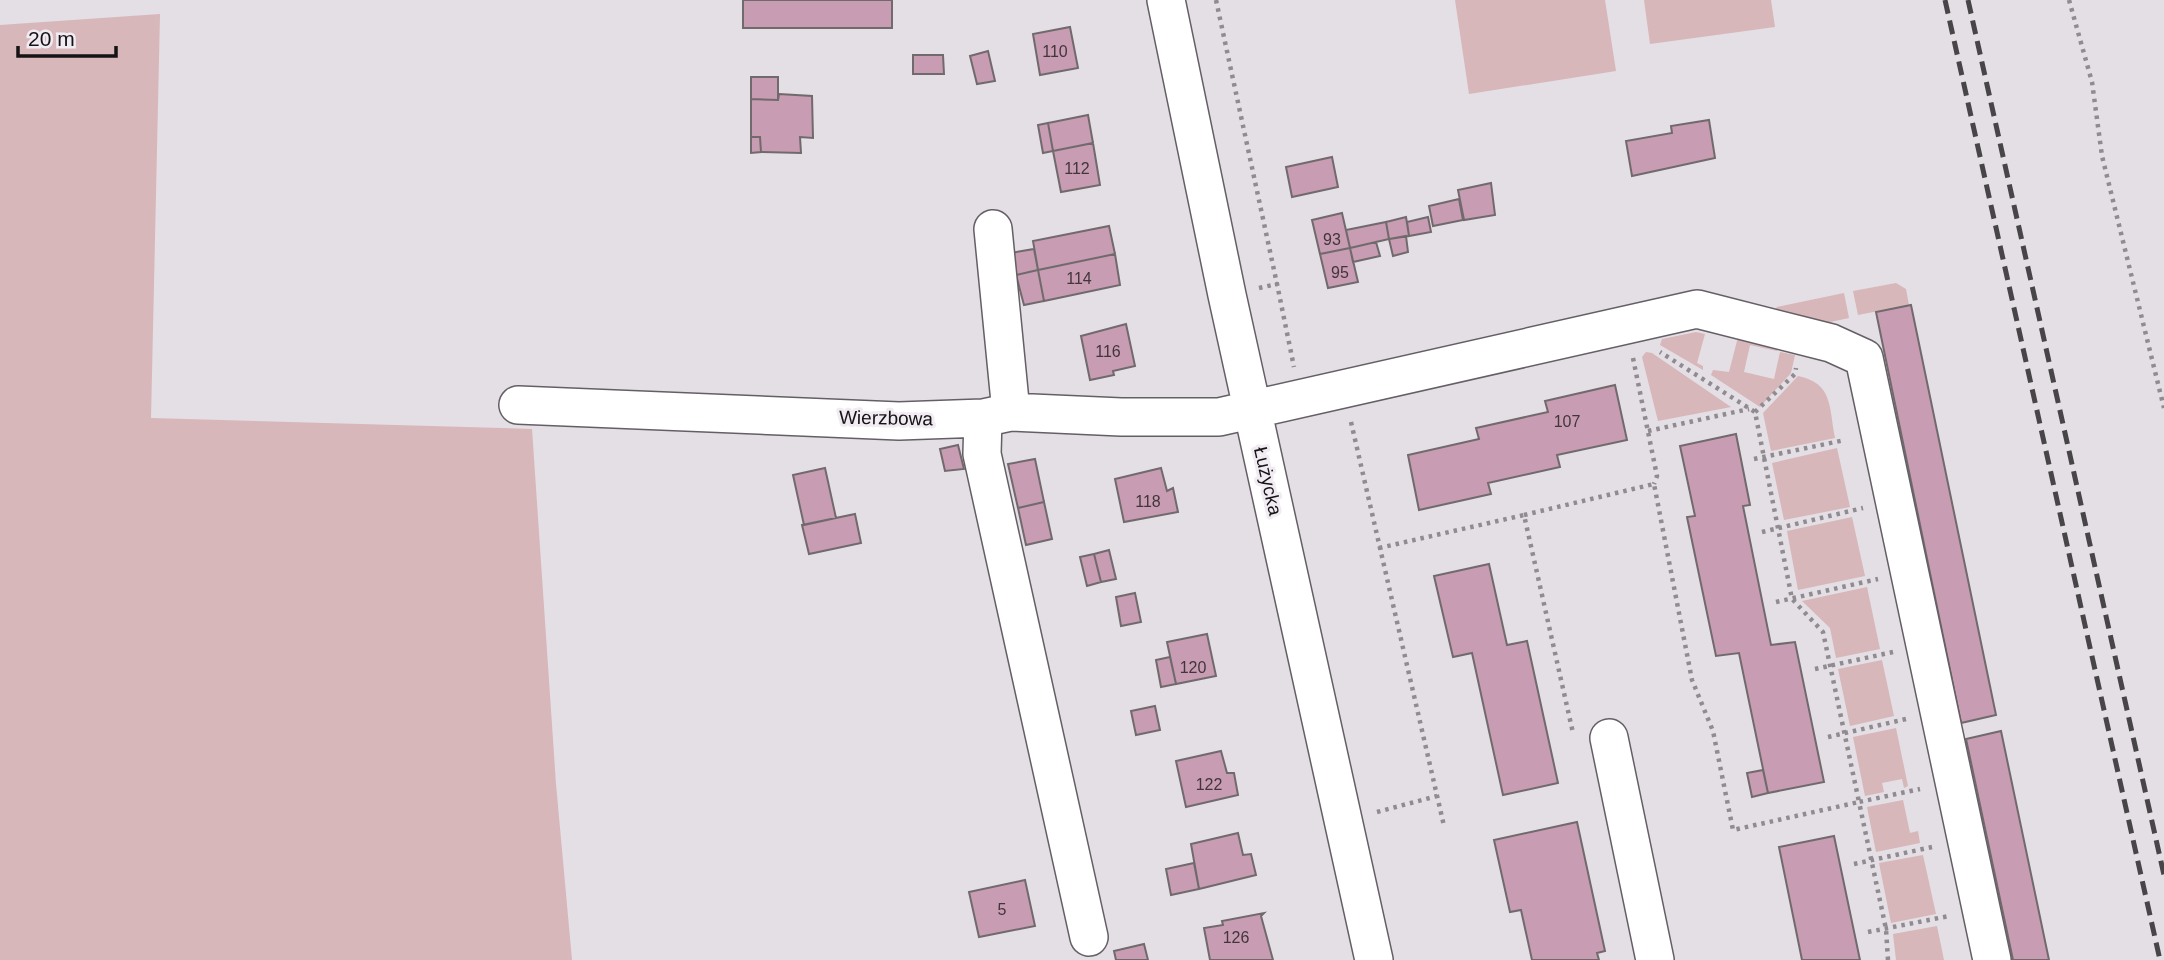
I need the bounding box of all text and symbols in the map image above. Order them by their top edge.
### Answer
scale bar [18,14,116,58]
text: 20 m [28,27,75,50]
house number: 110 [1042,43,1068,60]
house number: 112 [1064,160,1090,177]
house number: 93 [1323,231,1341,248]
house number: 95 [1331,264,1349,281]
house number: 114 [1066,270,1092,287]
house number: 116 [1095,343,1121,360]
street label: Wierzbowa [839,407,934,429]
house number: 107 [1554,413,1580,430]
street label: Łużycka [1250,445,1286,518]
house number: 118 [1135,493,1161,510]
house number: 120 [1180,659,1206,676]
house number: 122 [1196,776,1222,793]
house number: 5 [998,901,1007,918]
house number: 126 [1223,929,1249,946]

